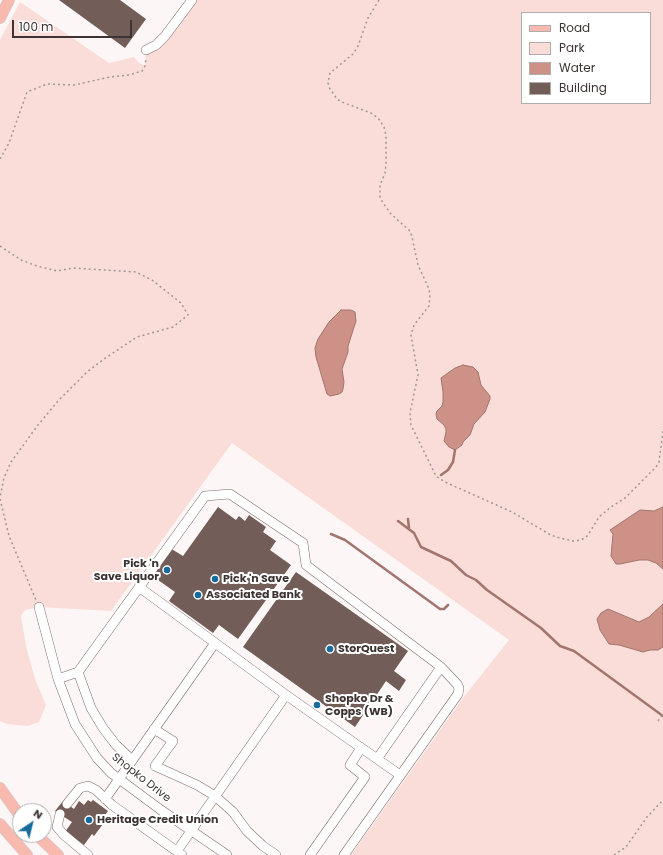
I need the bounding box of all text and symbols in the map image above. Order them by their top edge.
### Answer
scale bar [14,12,134,38]
legend [521,12,651,104]
text: 100 m [19,18,53,35]
text: Road [559,19,590,36]
text: Park [559,39,585,56]
text: Water [559,59,595,76]
text: Building [559,79,607,96]
place label: Pick 'n Save Liquor [94,557,159,583]
marker: Pick 'n Save Liquor [162,565,172,575]
place label: Pick 'n Save [223,572,289,586]
marker: Pick 'n Save [210,574,220,584]
place label: Associated Bank [206,588,301,602]
marker: Associated Bank [193,590,203,600]
place label: StorQuest [338,642,394,656]
marker: StorQuest [325,644,335,654]
place label: Shopko Dr & Copps (WB) [325,692,394,718]
marker: Shopko Dr & Copps (WB) [312,700,322,710]
street label: Shopko Drive [109,751,173,805]
north arrow [12,803,52,843]
text: N [30,805,46,823]
place label: Heritage Credit Union [97,813,218,827]
marker: Heritage Credit Union [84,815,94,825]

